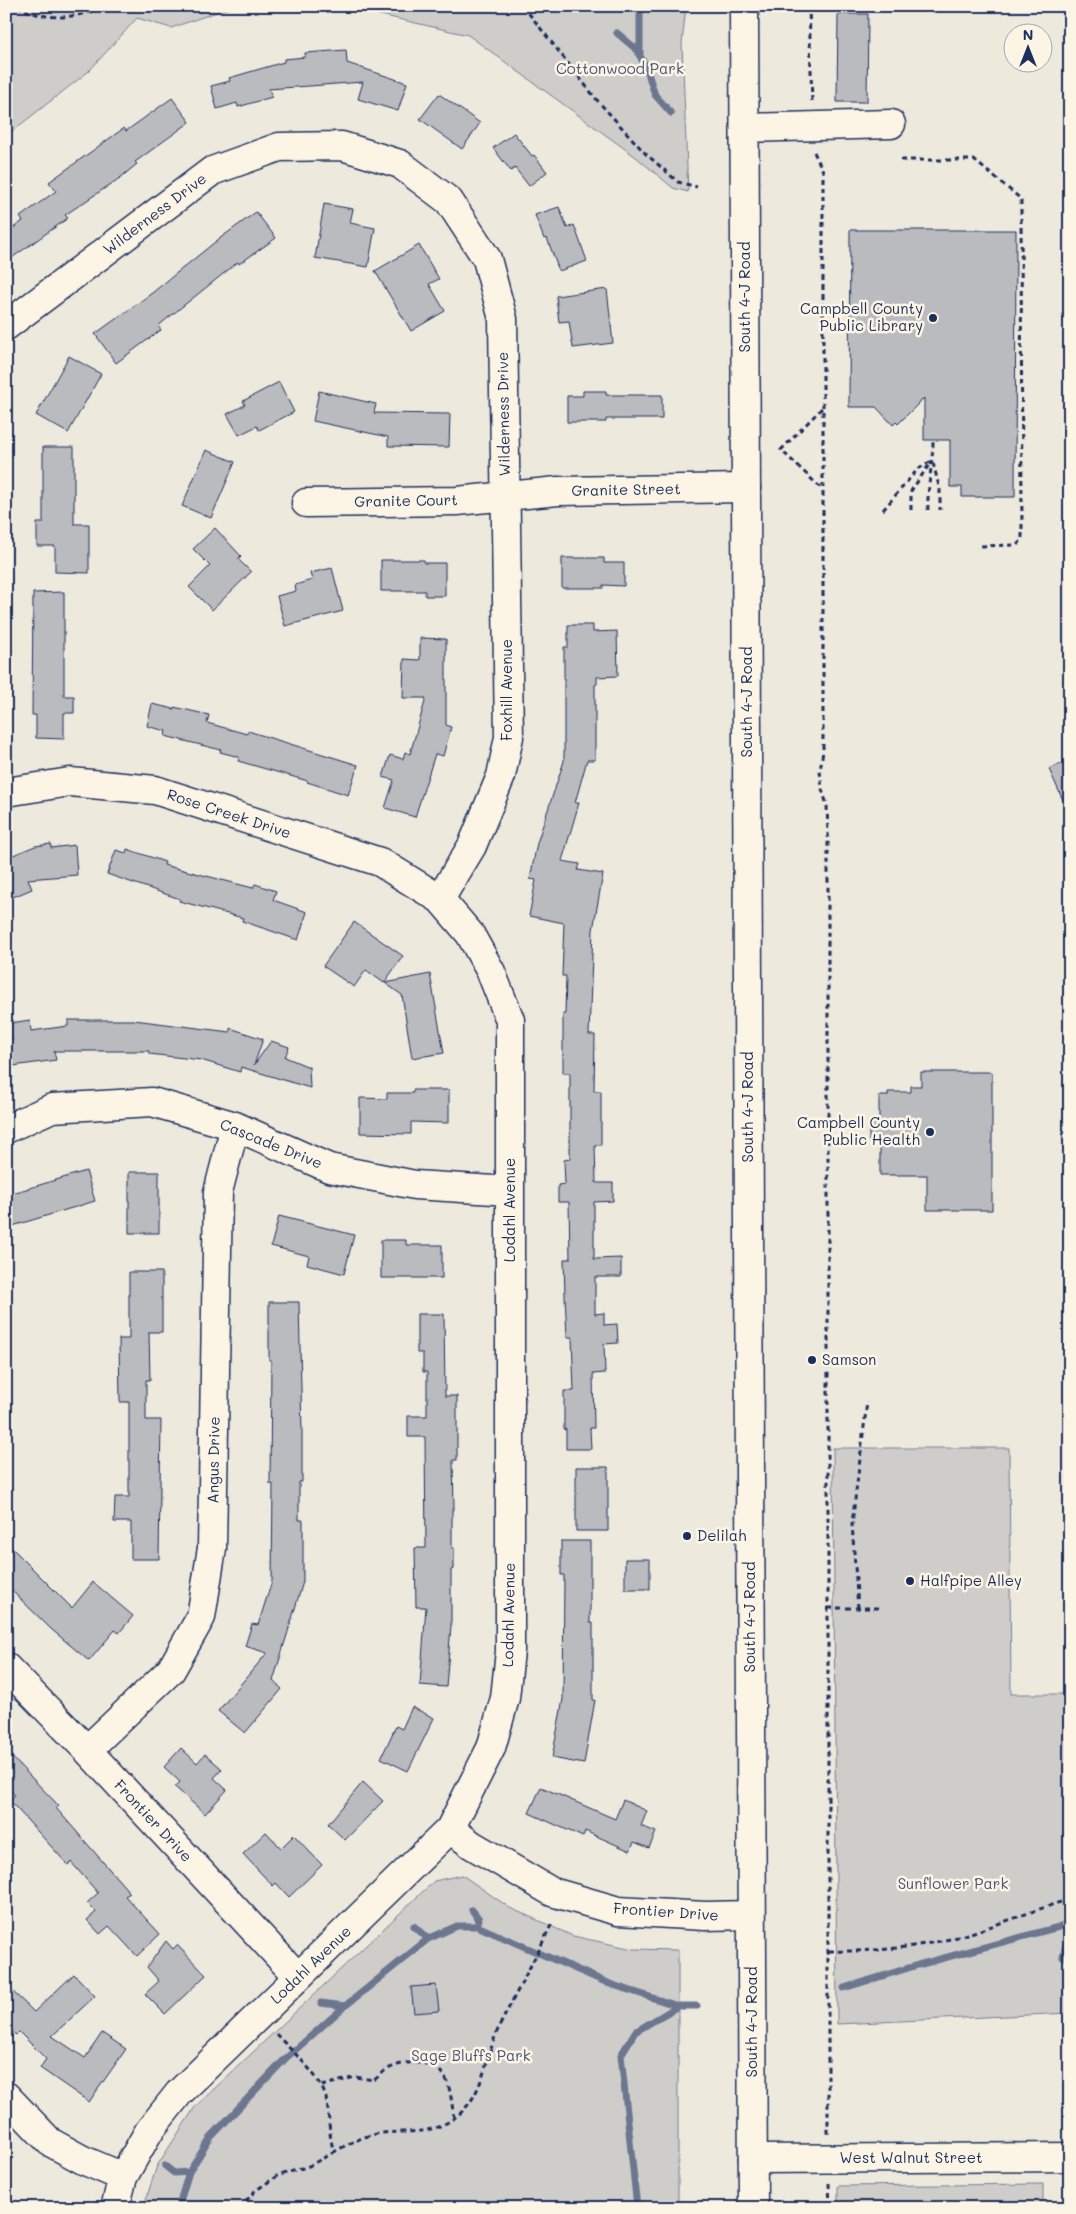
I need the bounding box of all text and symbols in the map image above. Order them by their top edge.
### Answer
north arrow [1004,22,1054,72]
text: N [1023,25,1033,44]
park label: Cottonwood Park [556,58,684,78]
street label: Wilderness Drive [99,168,210,259]
street label: South 4-J Road [734,242,754,352]
place label: Campbell County Public Library [800,298,923,335]
marker: Campbell County Public Library [927,312,939,324]
street label: Wilderness Drive [492,352,514,476]
street label: Granite Street [571,478,681,500]
street label: Granite Court [354,489,458,511]
street label: Foxhill Avenue [496,639,516,741]
street label: South 4-J Road [736,647,756,757]
street label: Rose Creek Drive [165,784,294,843]
street label: South 4-J Road [737,1052,757,1162]
place label: Campbell County Public Health [797,1112,920,1149]
street label: Cascade Drive [217,1113,326,1173]
marker: Campbell County Public Health [924,1126,936,1138]
street label: Lodahl Avenue [499,1158,519,1262]
place label: Samson [822,1349,876,1369]
marker: Samson [806,1354,818,1366]
street label: Angus Drive [202,1416,224,1504]
place label: Delilah [697,1525,747,1545]
marker: Delilah [681,1530,693,1542]
street label: South 4-J Road [739,1562,759,1672]
street label: Lodahl Avenue [497,1563,519,1667]
place label: Halfpipe Alley [920,1570,1022,1590]
marker: Halfpipe Alley [904,1575,916,1587]
street label: Frontier Drive [110,1775,197,1866]
park label: Sunflower Park [898,1873,1008,1893]
street label: Frontier Drive [613,1897,719,1925]
street label: Lodahl Avenue [266,1921,355,2008]
street label: South 4-J Road [741,1967,761,2077]
park label: Sage Bluffs Park [411,2045,531,2065]
street label: West Walnut Street [839,2147,983,2167]

